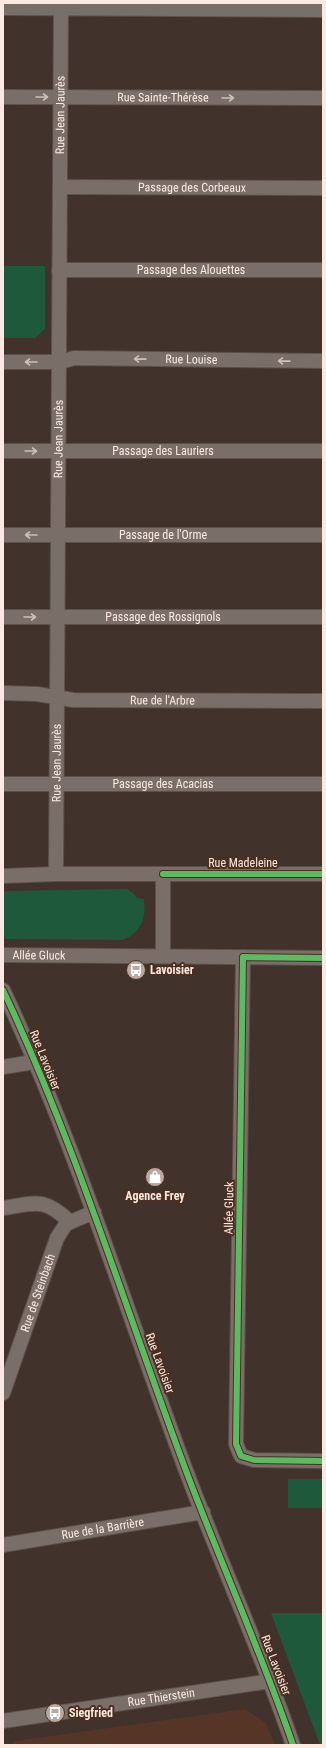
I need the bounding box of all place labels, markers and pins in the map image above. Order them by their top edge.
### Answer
bus stop icon: Lavoisier [125,959,147,981]
place label: Lavoisier [150,963,194,977]
shop icon: Agence Frey [144,1166,166,1188]
place label: Agence Frey [125,1189,185,1203]
bus stop icon: Siegfried [44,1702,66,1724]
place label: Siegfried [69,1706,113,1720]

